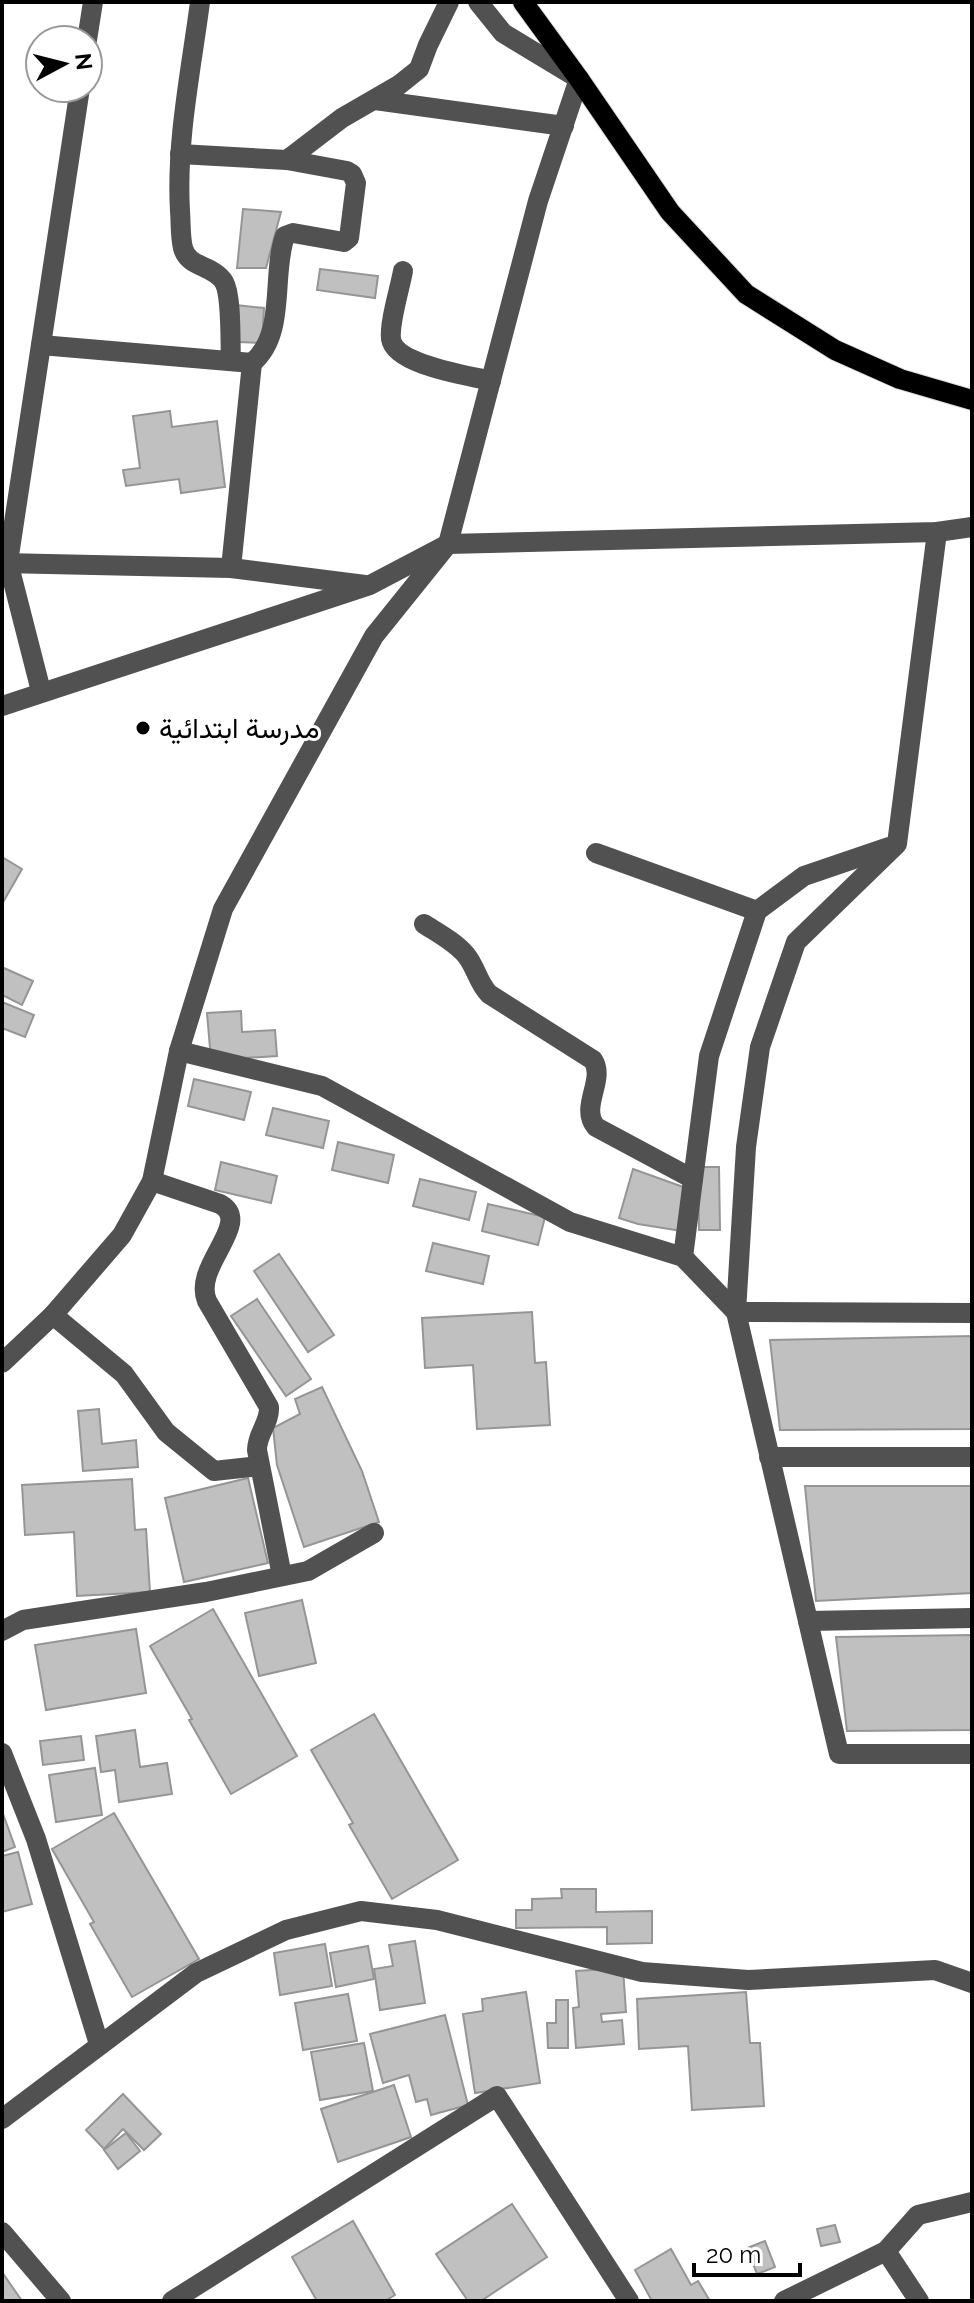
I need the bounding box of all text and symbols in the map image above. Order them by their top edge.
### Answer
north arrow [24,24,104,104]
text: N [70,52,98,71]
place label: مدرسة ابتدائية [159,712,319,746]
marker: مدرسة ابتدائية [134,719,152,737]
scale bar [694,2227,800,2277]
text: 20 m [706,2240,761,2269]

